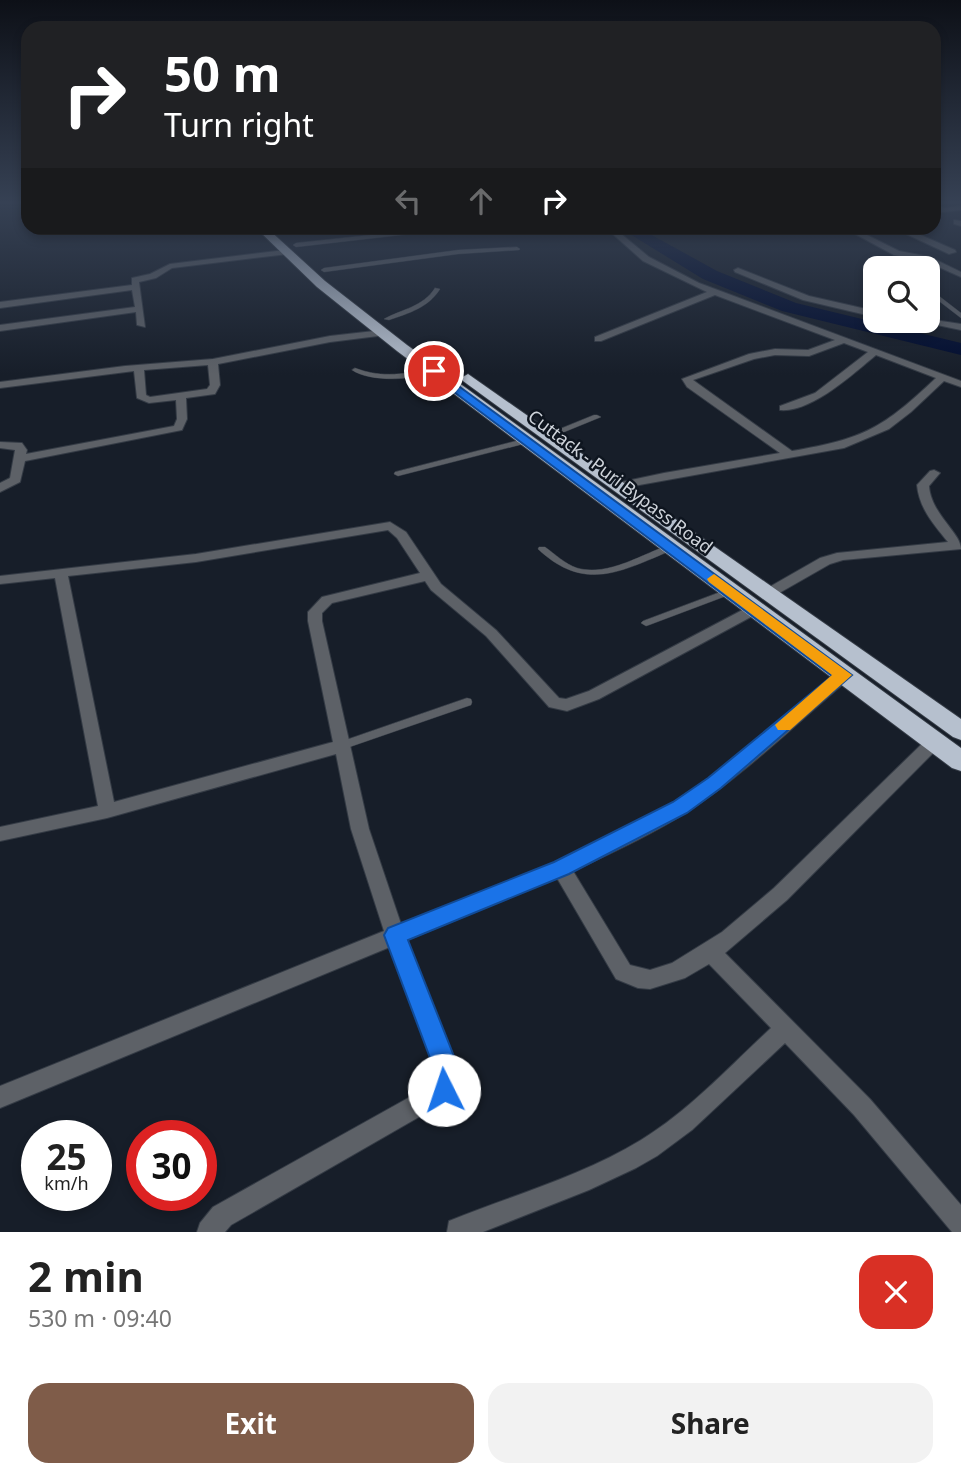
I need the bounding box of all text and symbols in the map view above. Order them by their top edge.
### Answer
text: 50 m [164,40,281,106]
icon: right [49,49,140,140]
text: Turn right [164,103,314,146]
icon: left [389,182,427,220]
icon: ahead [462,182,500,220]
icon: right [535,182,573,220]
map controls [863,256,940,333]
button: search [863,256,940,333]
pin [404,341,464,401]
icon: arrive [415,352,453,390]
street label: Cuttack - Puri Bypass Road [524,404,718,558]
position arrow [407,1053,481,1127]
speed limit sign: 30 [126,1120,217,1211]
text: 25 [46,1133,87,1180]
text: km/h [44,1171,89,1195]
text: 2 min [28,1247,144,1304]
button: close [859,1255,933,1329]
text: 530 m · 09:40 [28,1302,172,1334]
button: Exit [28,1383,474,1463]
button: Share [488,1383,933,1463]

